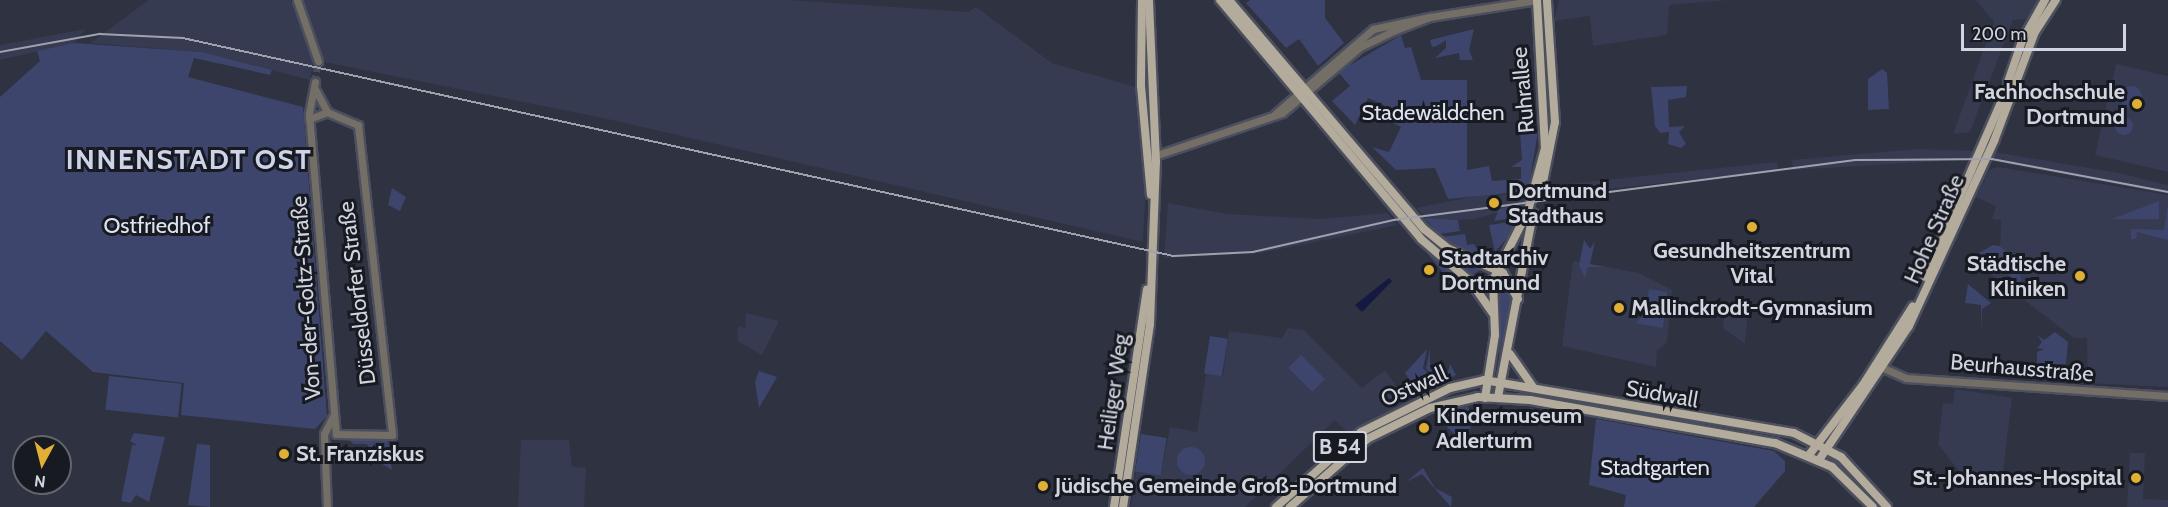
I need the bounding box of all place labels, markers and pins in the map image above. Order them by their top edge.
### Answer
place label: Fachhochschule Dortmund [1974,78,2125,130]
marker: Fachhochschule Dortmund [2130,97,2144,111]
place label: Dortmund Stadthaus [1508,177,1607,228]
marker: Dortmund Stadthaus [1485,194,1503,212]
marker: Gesundheitszentrum Vital [1745,220,1759,234]
place label: Gesundheitszentrum Vital [1653,237,1851,288]
place label: Stadtarchiv Dortmund [1441,244,1548,296]
place label: Städtische Kliniken [1967,250,2066,302]
marker: Stadtarchiv Dortmund [1422,263,1436,277]
marker: Städtische Kliniken [2071,267,2089,285]
place label: Mallinckrodt-Gymnasium [1631,295,1873,321]
marker: Mallinckrodt-Gymnasium [1612,301,1626,315]
place label: Kindermuseum Adlerturm [1436,402,1582,454]
marker: Kindermuseum Adlerturm [1417,421,1431,435]
place label: St. Franziskus [296,441,424,467]
marker: St. Franziskus [277,447,291,461]
place label: St.-Johannes-Hospital [1912,465,2122,491]
marker: St.-Johannes-Hospital [2127,469,2145,487]
place label: Jüdische Gemeinde Groß-Dortmund [1055,473,1397,499]
marker: Jüdische Gemeinde Groß-Dortmund [1036,479,1050,493]

